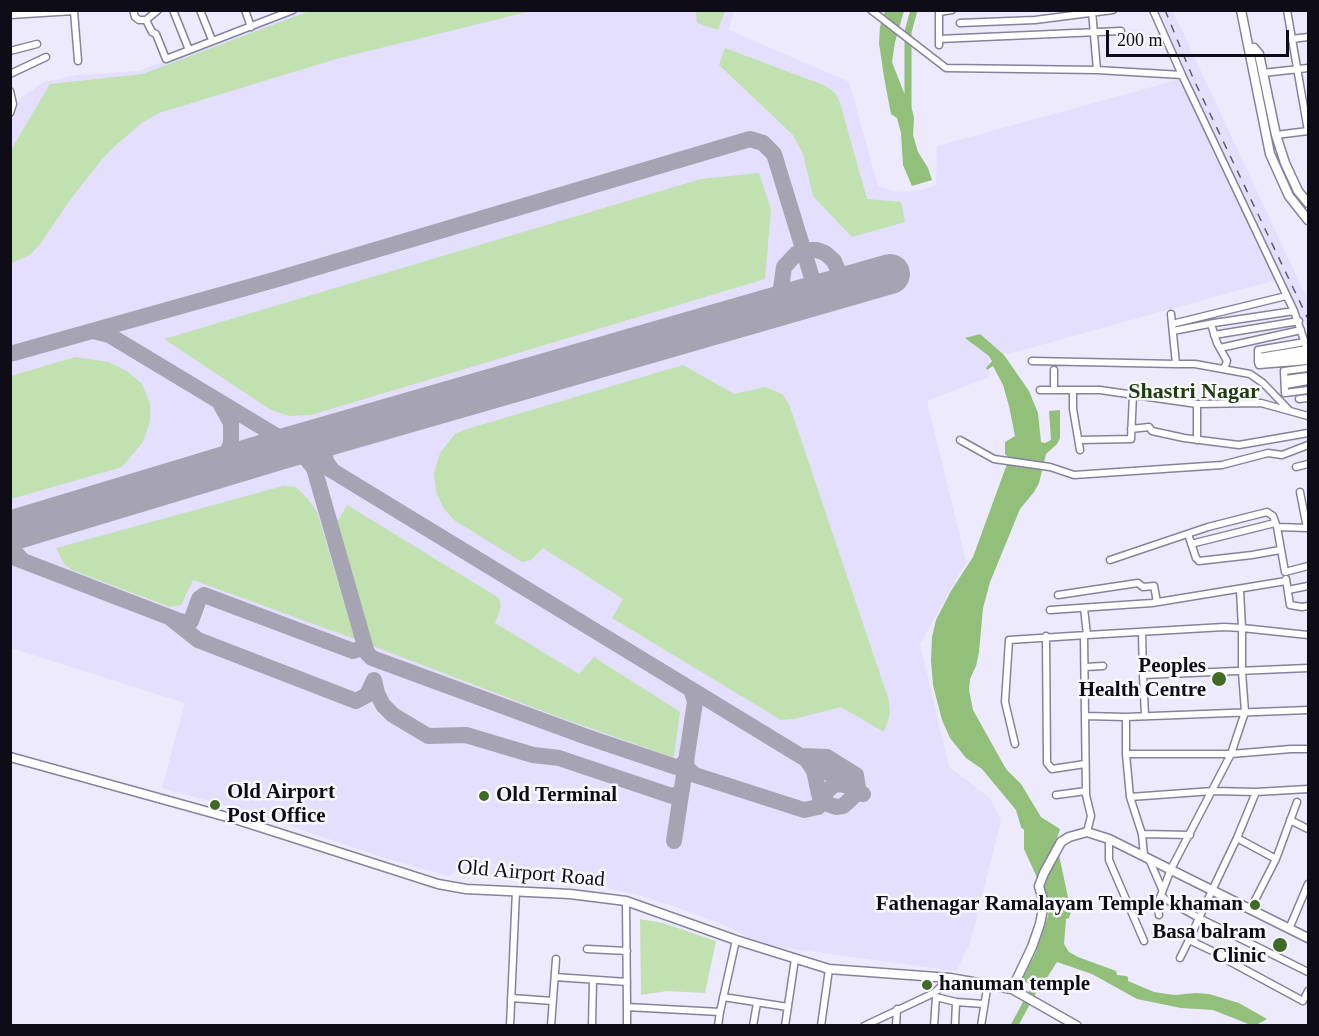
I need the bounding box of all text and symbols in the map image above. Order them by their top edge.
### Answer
scale bar [1109,18,1292,56]
text: 200 m [1117,30,1163,50]
district label: Shastri Nagar [1128,379,1260,405]
place label: Peoples Health Centre [1079,654,1206,704]
marker: Peoples Health Centre [1210,670,1228,688]
place label: Old Airport Post Office [227,780,335,830]
place label: Old Terminal [496,783,617,809]
marker: Old Terminal [477,789,491,803]
marker: Old Airport Post Office [208,798,222,812]
street label: Old Airport Road [456,855,606,893]
place label: Fathenagar Ramalayam Temple khaman [876,892,1243,918]
marker: Fathenagar Ramalayam Temple khaman [1248,898,1262,912]
place label: Basa balram Clinic [1152,920,1266,970]
marker: Basa balram Clinic [1271,936,1289,954]
place label: hanuman temple [939,972,1090,998]
marker: hanuman temple [920,978,934,992]

